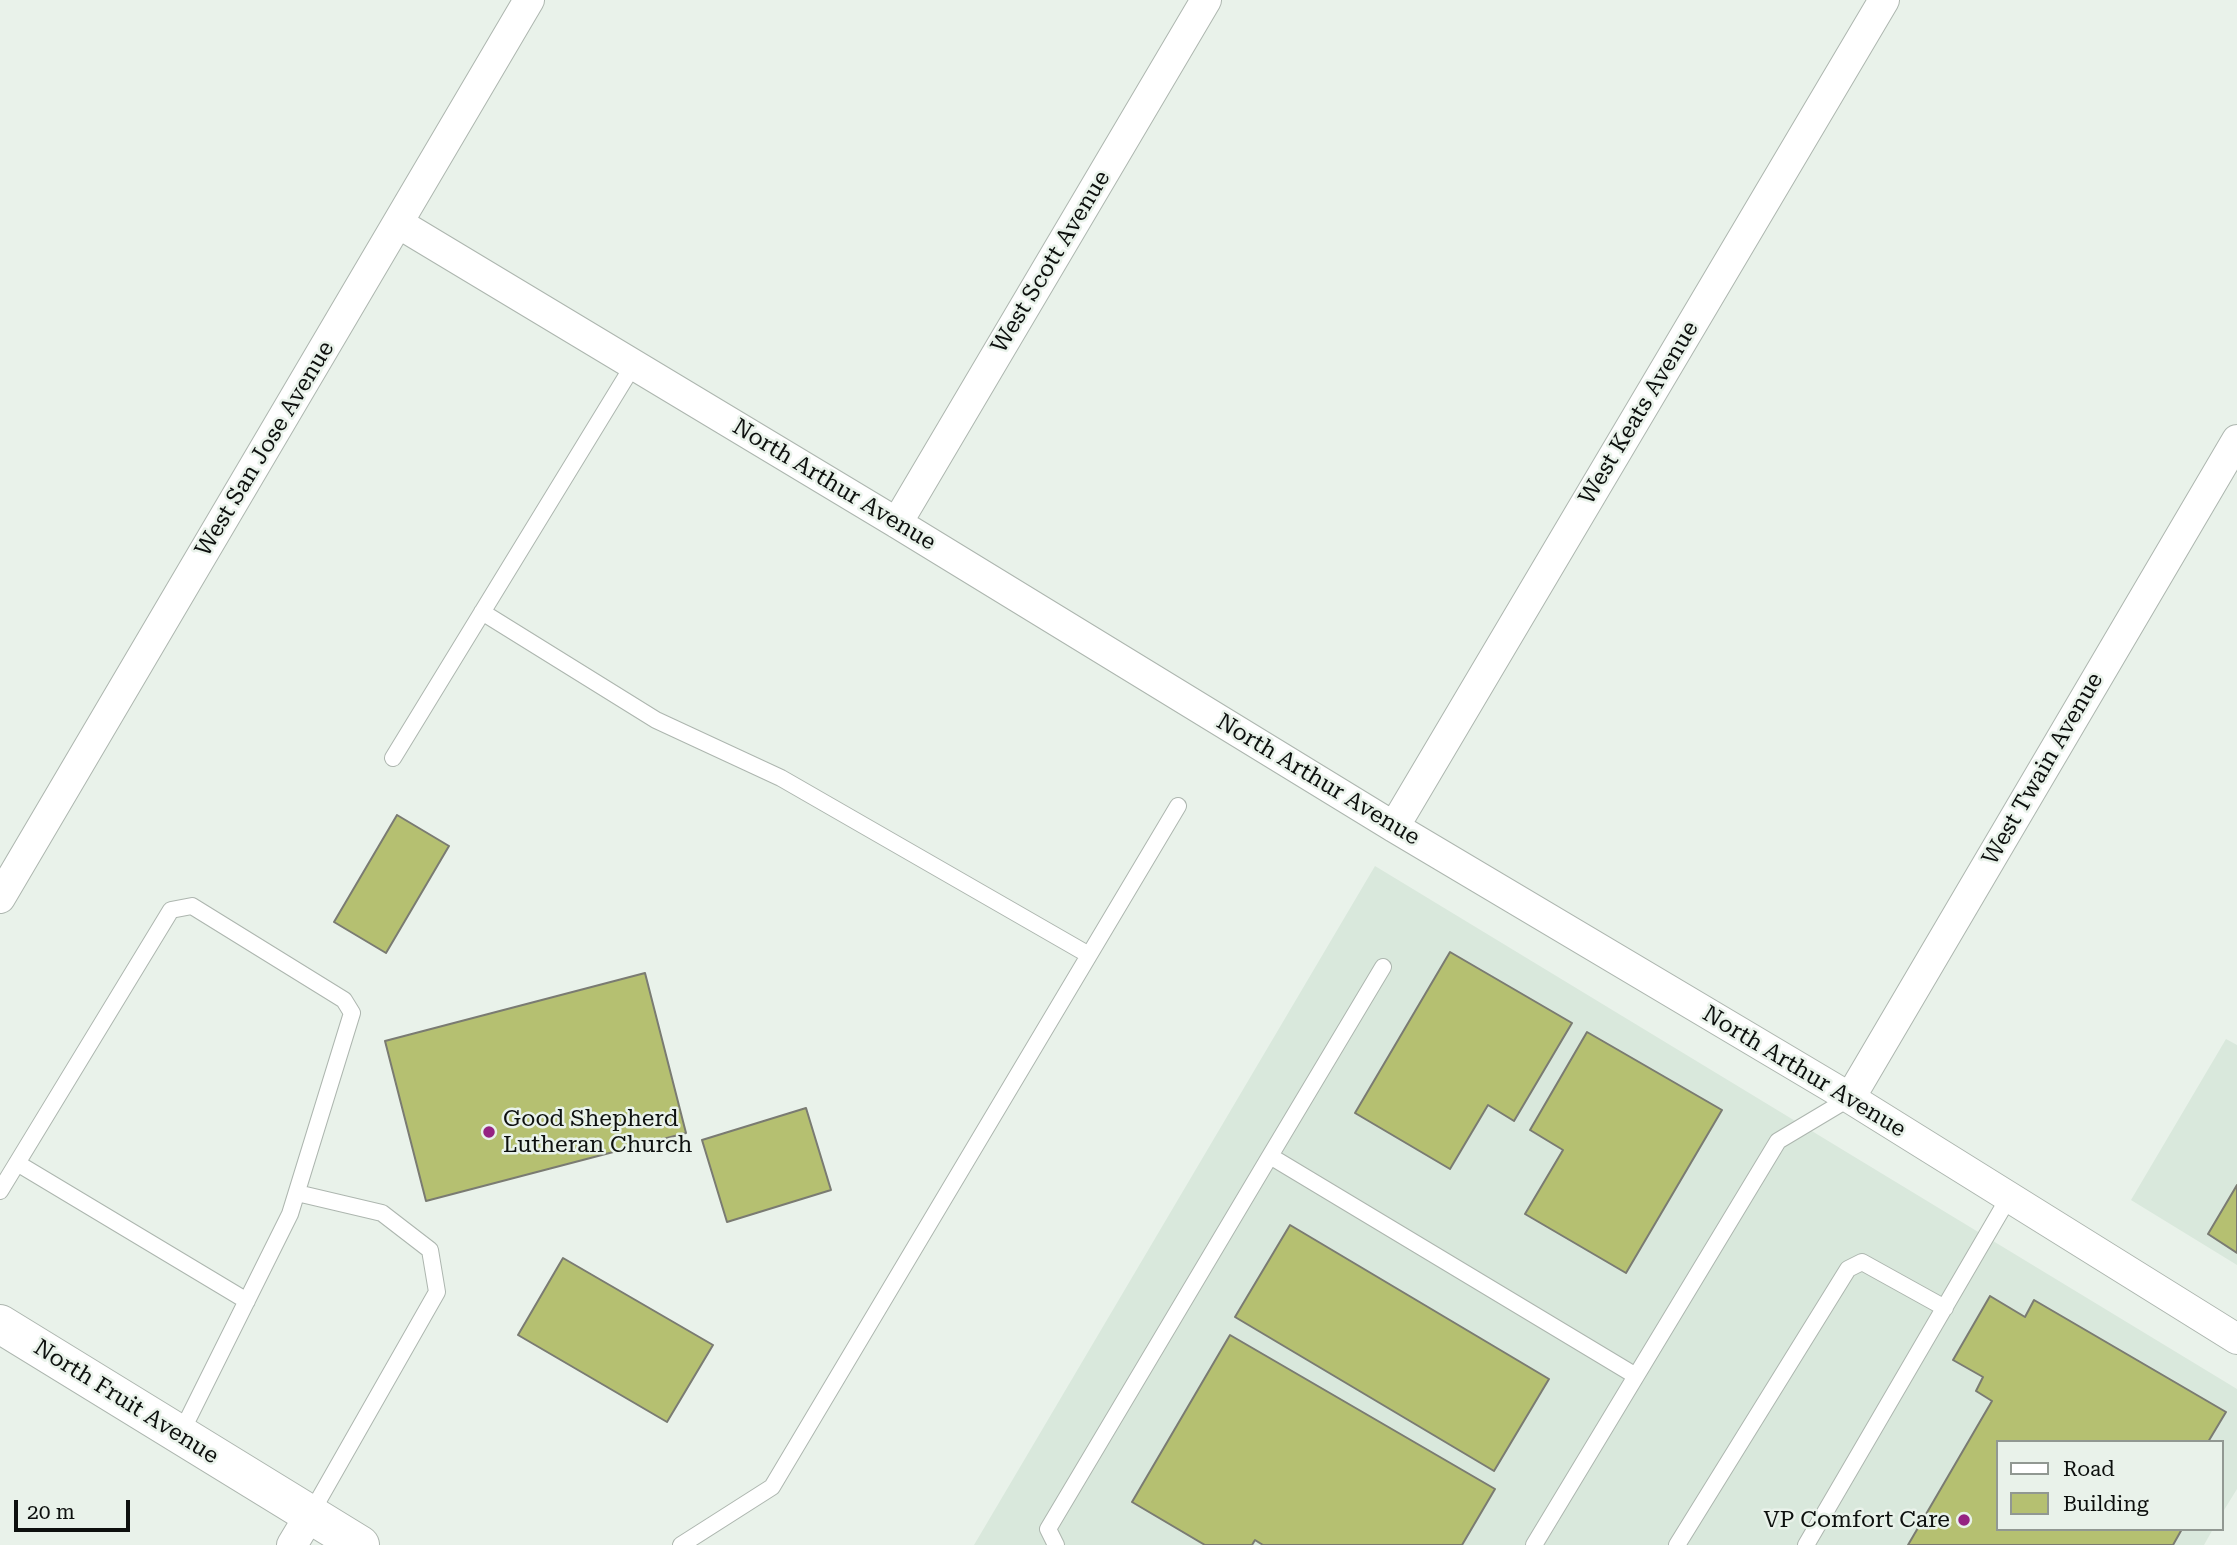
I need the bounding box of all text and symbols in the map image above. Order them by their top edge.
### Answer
street label: West Scott Avenue [986,166,1116,358]
street label: West Keats Avenue [1573,316,1705,510]
street label: West San Jose Avenue [190,336,340,562]
street label: North Arthur Avenue [727,413,941,557]
street label: West Twain Avenue [1977,668,2109,870]
street label: North Arthur Avenue [1211,708,1425,852]
street label: North Arthur Avenue [1697,1000,1911,1144]
place label: Good Shepherd Lutheran Church [503,1105,692,1159]
marker: Good Shepherd Lutheran Church [481,1124,497,1140]
street label: North Fruit Avenue [28,1334,224,1470]
legend [1996,1440,2223,1531]
text: Road [2063,1457,2115,1481]
scale bar [18,1486,133,1530]
text: Building [2063,1492,2149,1516]
text: 20 m [27,1500,75,1524]
place label: VP Comfort Care [1764,1506,1950,1534]
marker: VP Comfort Care [1956,1512,1972,1528]

